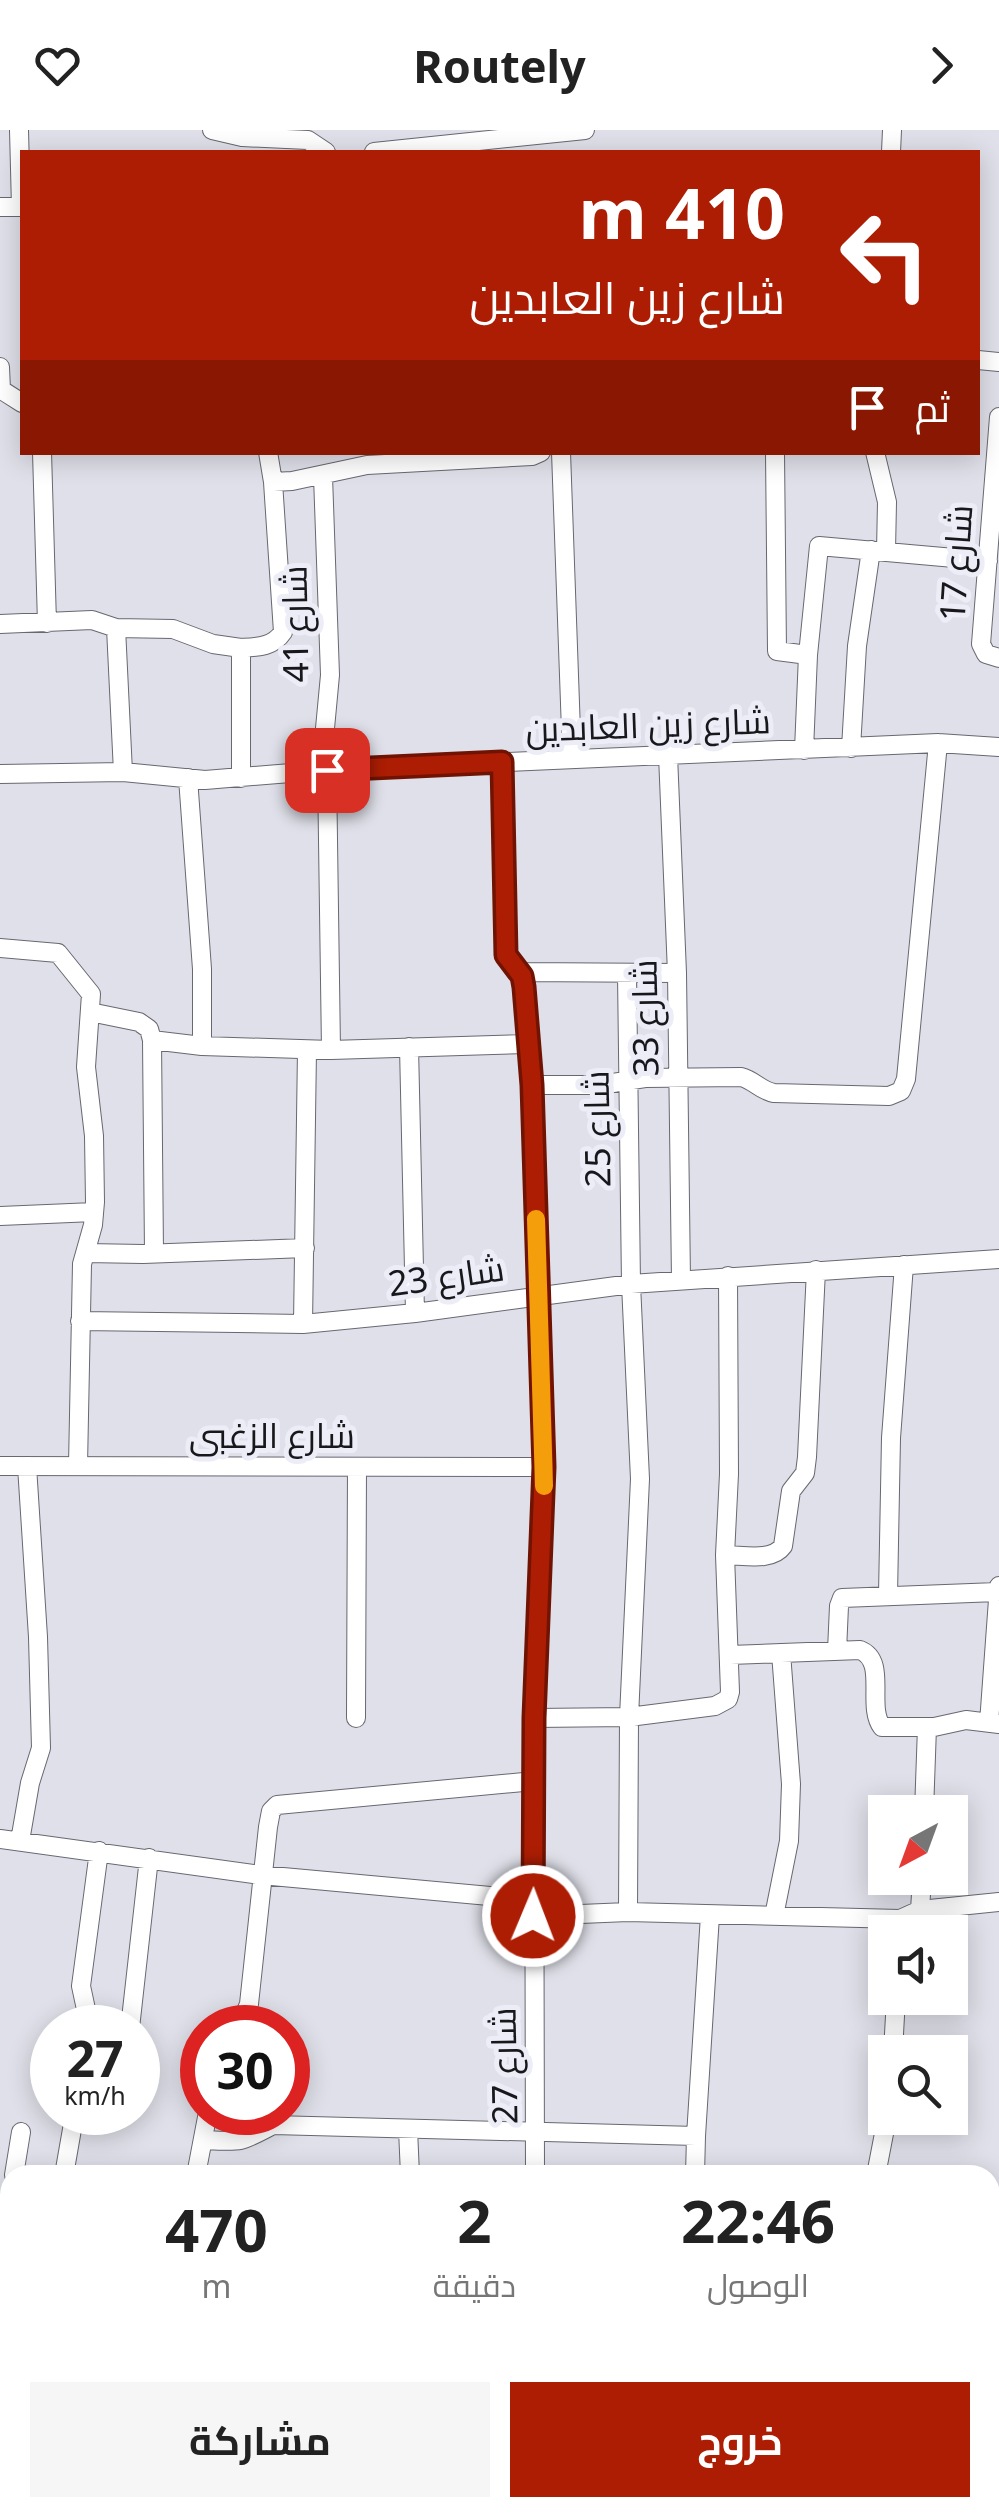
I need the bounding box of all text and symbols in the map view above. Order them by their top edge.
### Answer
text: Routely [413,35,586,96]
icon: heart [30,38,85,93]
icon: forward [914,38,969,93]
text: 410 m [578,164,785,260]
icon: left [820,190,950,320]
text: شارع زين العابدين [470,266,785,327]
icon: arrive [840,380,895,435]
text: ثم [915,381,950,433]
street label: شارع 17 [927,503,984,623]
street label: شارع 41 [269,565,320,683]
street label: شارع زين العابدين [525,696,771,753]
pin [285,728,370,813]
icon: arrive [300,743,355,798]
street label: شارع 33 [619,959,670,1077]
street label: شارع 25 [571,1070,622,1188]
street label: شارع 23 [385,1244,507,1307]
street label: شارع الزغبى [189,1411,355,1459]
north arrow [868,1795,968,1895]
map controls [868,1795,968,2135]
position arrow [481,1864,585,1968]
button: sound [868,1915,968,2015]
speed limit sign: 30 [180,2005,310,2135]
street label: شارع 27 [478,2007,529,2125]
text: 27 [66,2024,124,2092]
button: search [868,2035,968,2135]
text: km/h [64,2078,126,2112]
text: 2 [457,2179,492,2261]
text: 22:46 [681,2179,835,2261]
text: 470 [165,2188,268,2270]
text: دقيقة [433,2263,516,2306]
text: الوصول [707,2263,809,2306]
text: m [201,2264,231,2307]
button: مشاركة [30,2382,490,2497]
button: خروج [510,2382,970,2497]

